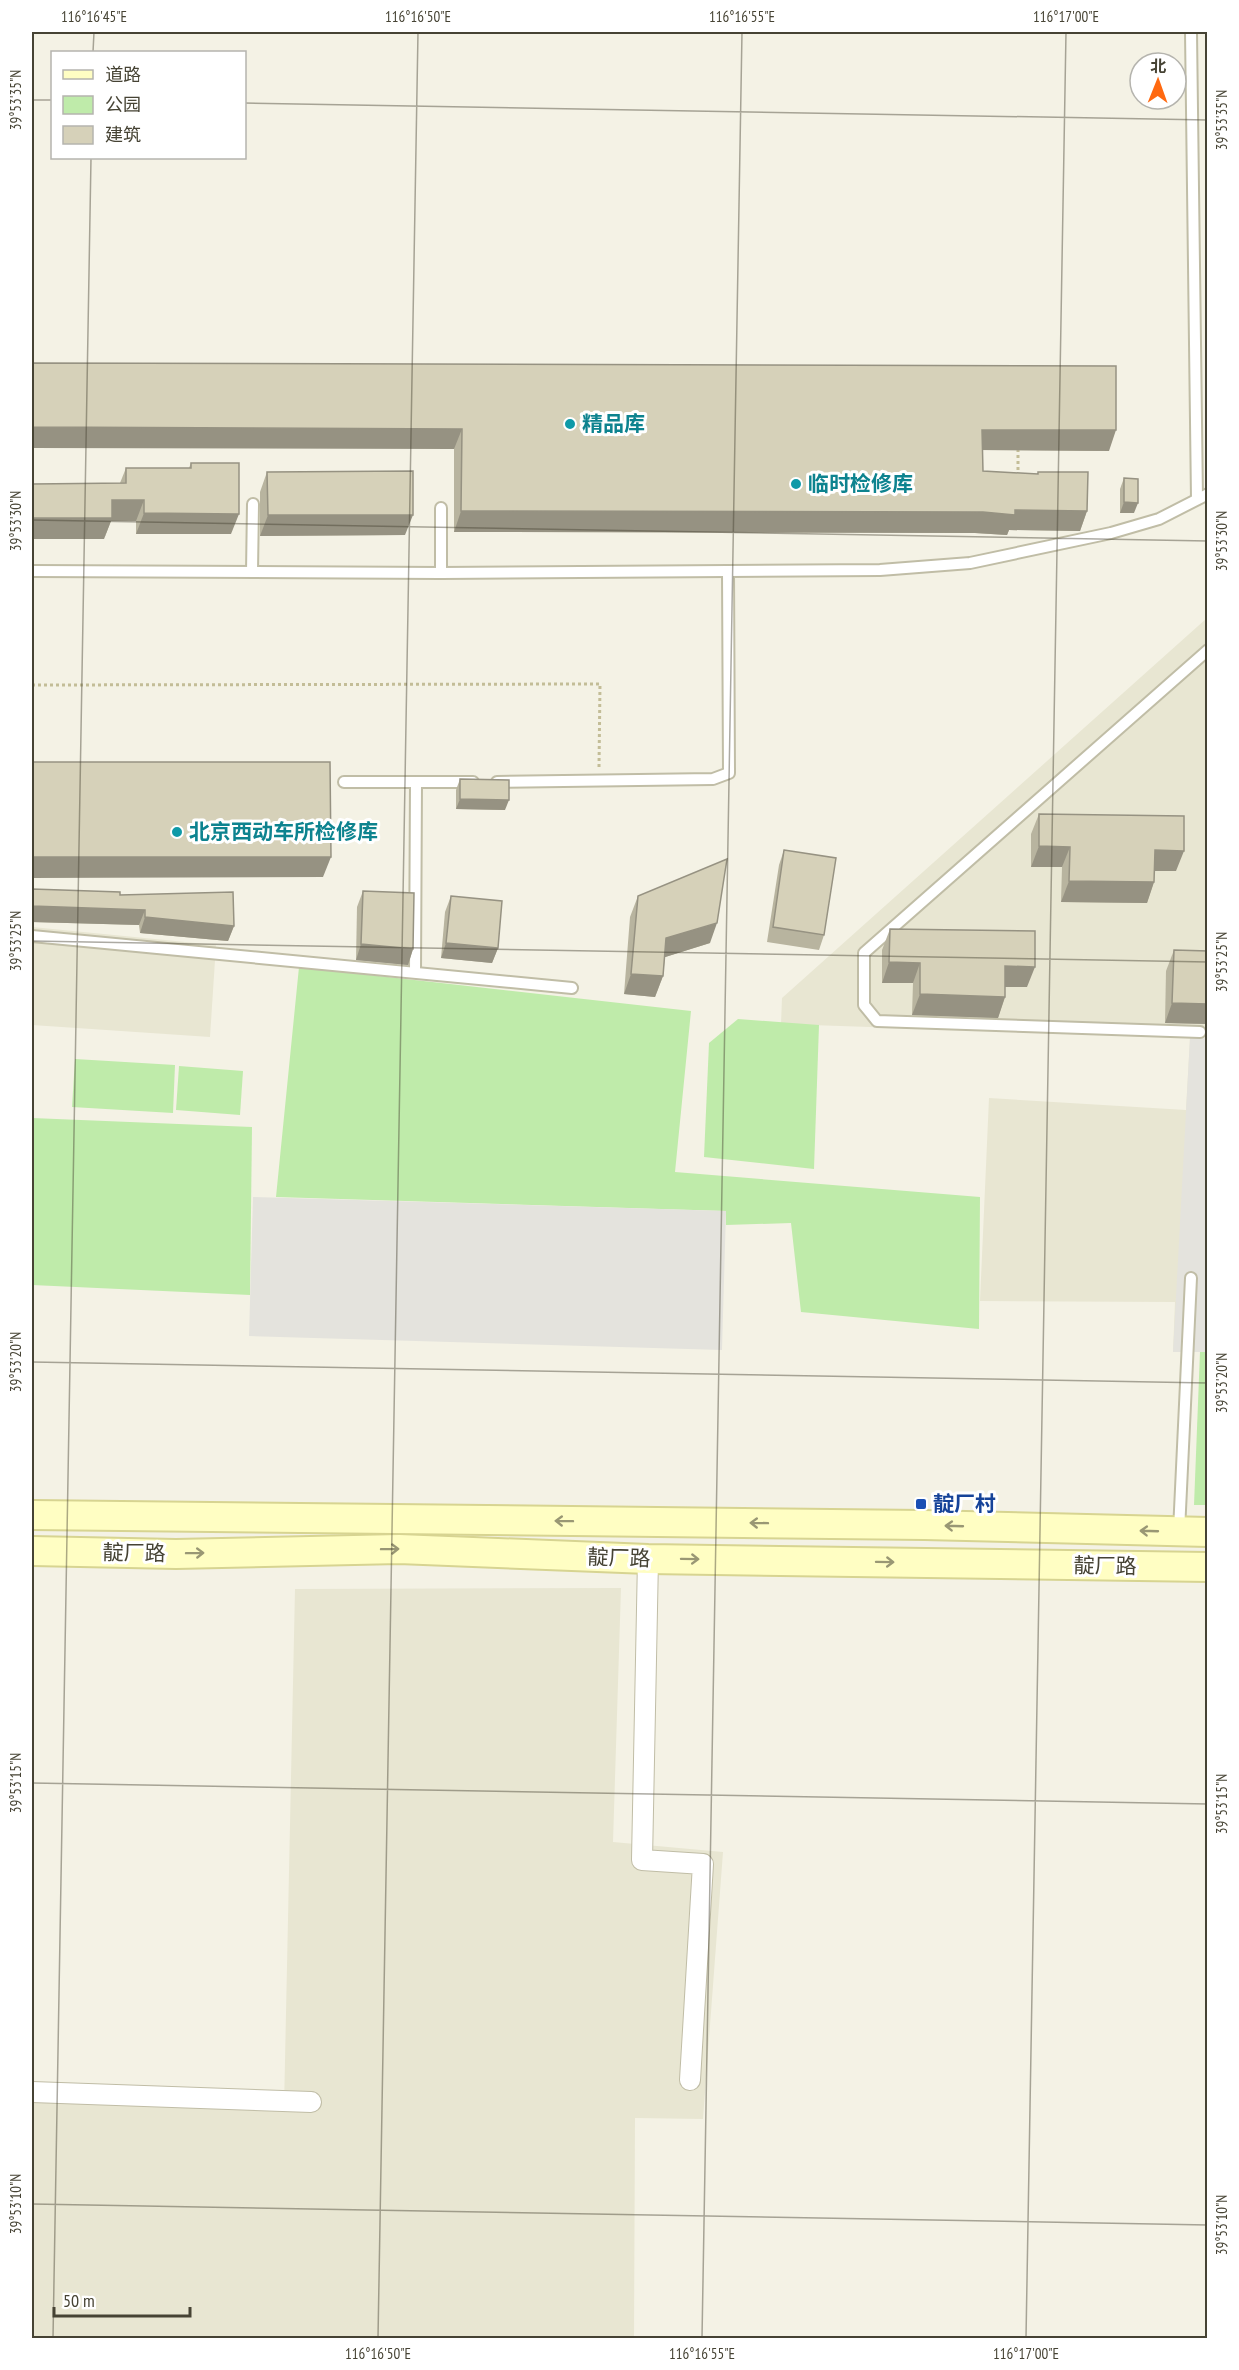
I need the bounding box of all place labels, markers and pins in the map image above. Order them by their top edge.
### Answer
place label: 精品库 [582,410,645,437]
marker: 精品库 [563,417,577,431]
place label: 临时检修库 [808,470,913,497]
marker: 临时检修库 [789,477,803,491]
place label: 北京西动车所检修库 [189,818,378,845]
marker: 北京西动车所检修库 [170,825,184,839]
place label: 靛厂村 [933,1490,996,1517]
marker: 靛厂村 [914,1497,928,1511]

